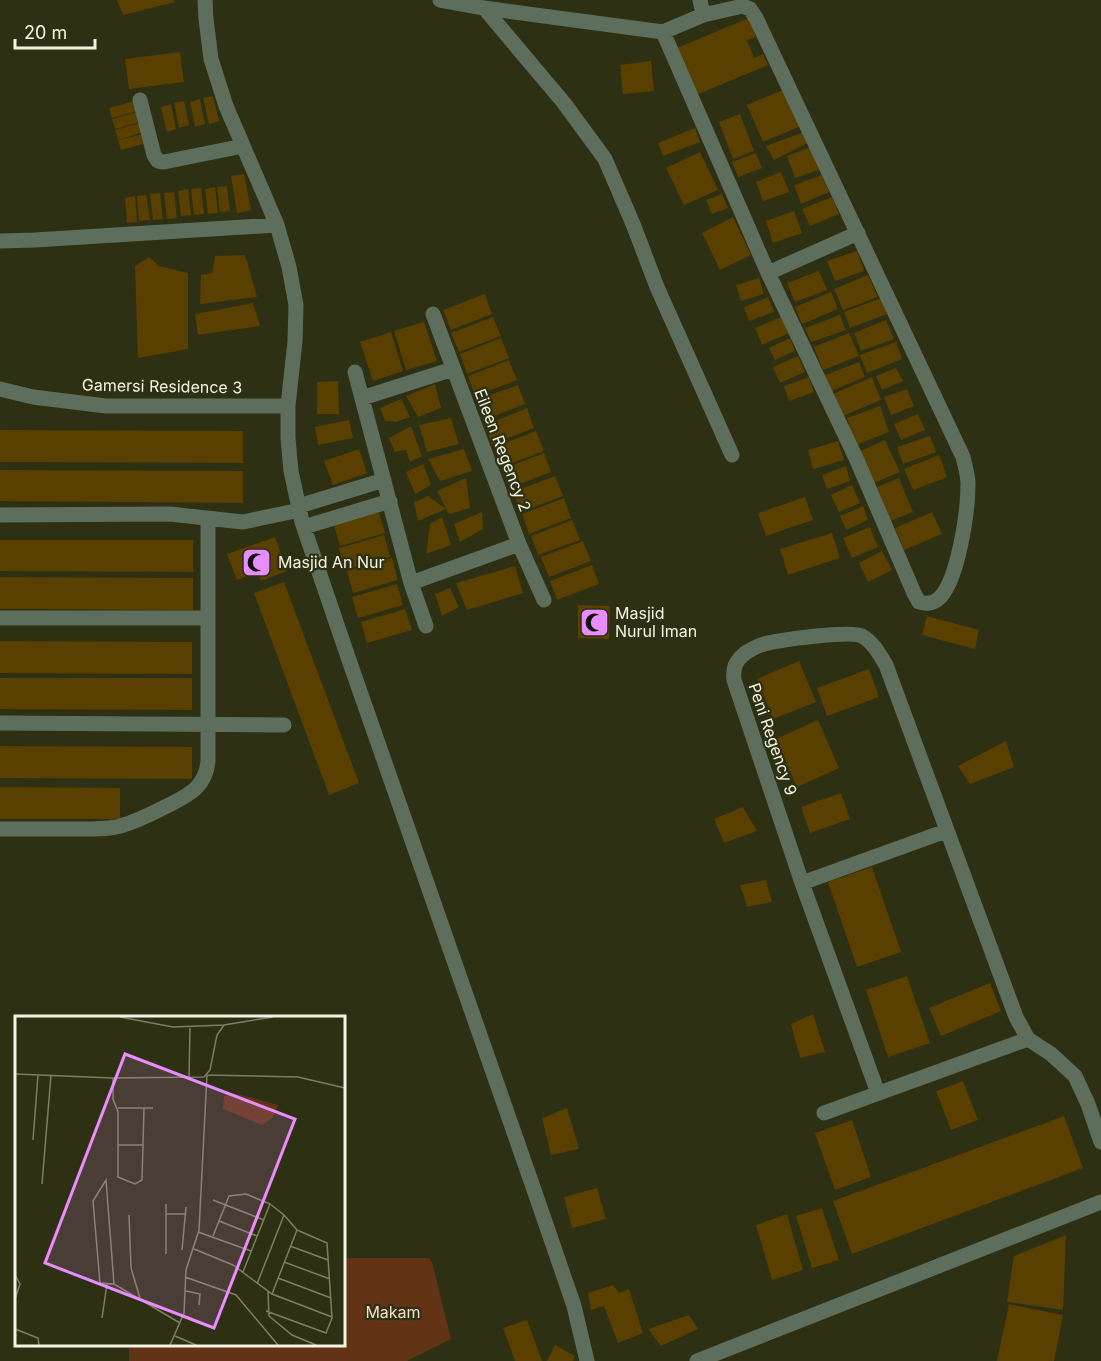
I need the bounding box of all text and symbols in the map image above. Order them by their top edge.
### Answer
scale bar [15,12,94,50]
text: 20 m [24,22,67,43]
street label: Gamersi Residence 3 [82,375,242,397]
street label: Eileen Regency 2 [470,386,536,514]
mosque icon: Masjid An Nur [241,546,273,578]
place label: Masjid An Nur [278,552,384,572]
place label: Masjid Nurul Iman [615,603,697,641]
mosque icon: Masjid Nurul Iman [578,606,610,638]
street label: Peni Regency 9 [744,680,802,798]
inset map [15,1016,345,1346]
park label: Makam [365,1302,421,1322]

